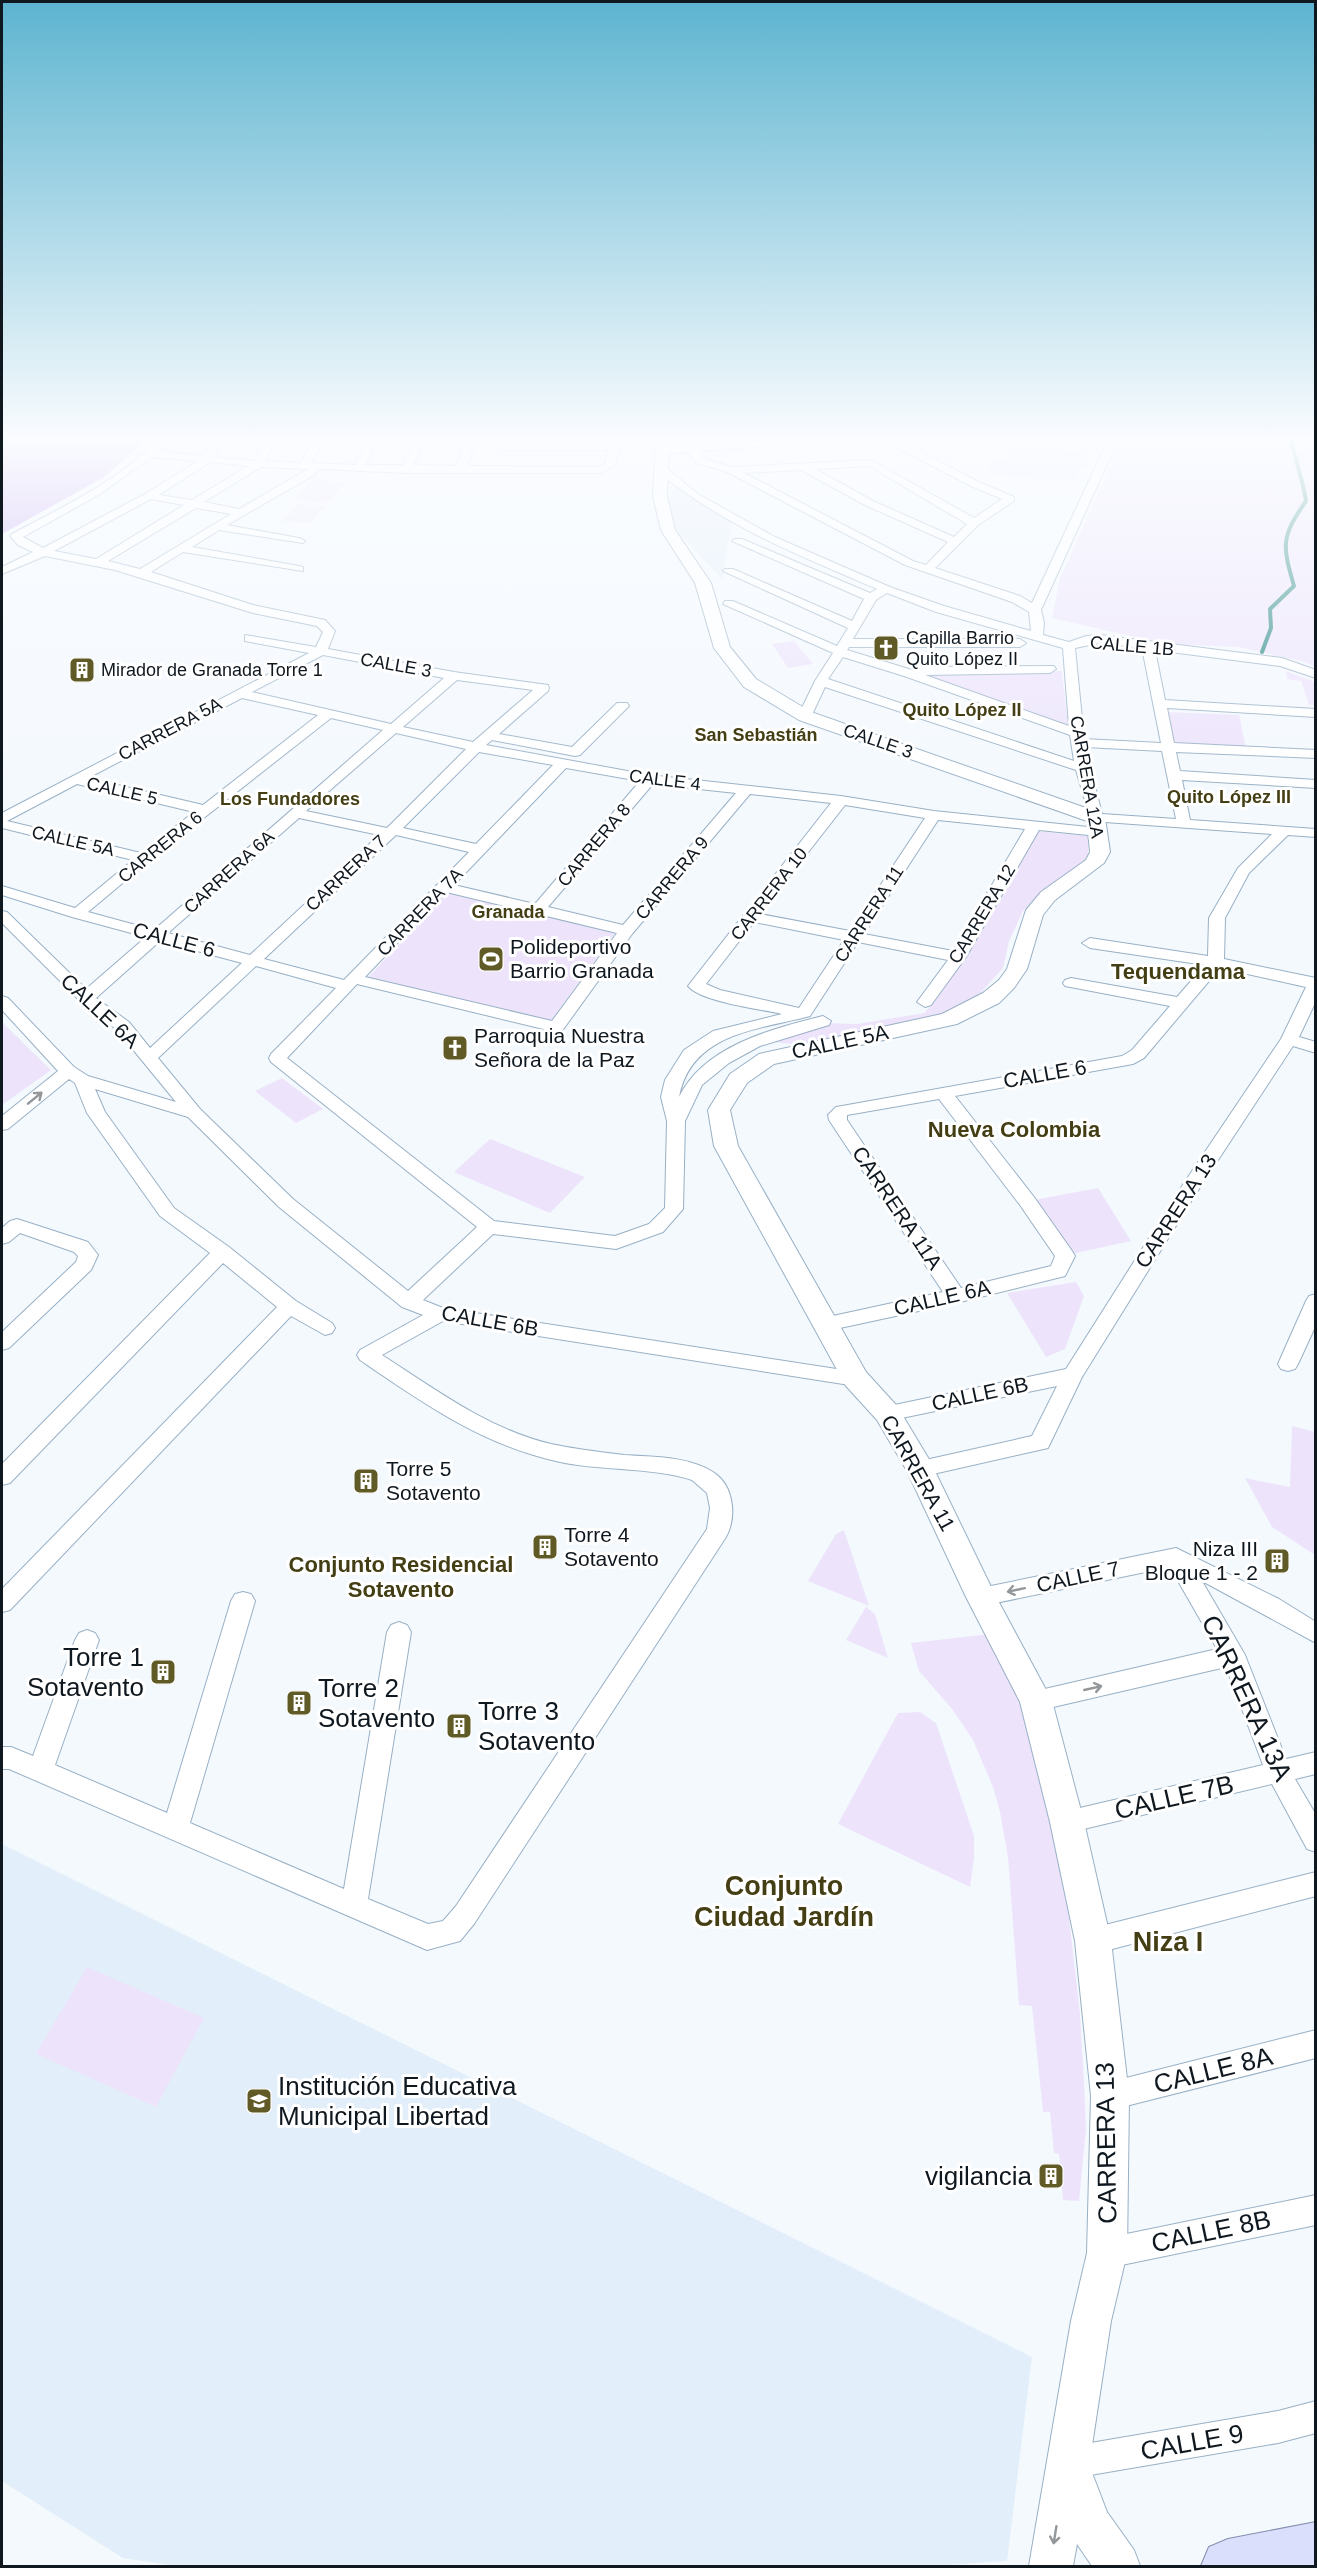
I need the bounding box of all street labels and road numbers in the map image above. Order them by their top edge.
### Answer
street label: CALLE 1B [1089,632,1175,660]
street label: CALLE 3 [359,649,433,681]
street label: CARRERA 5A [115,693,225,765]
street label: CARRERA 12A [1066,714,1108,840]
street label: CALLE 3 [841,720,915,762]
street label: CALLE 4 [628,766,702,794]
street label: CALLE 5 [85,773,159,809]
street label: CARRERA 8 [554,799,634,891]
street label: CARRERA 6 [114,807,206,887]
street label: CALLE 5A [30,822,116,860]
street label: CARRERA 6A [180,826,278,918]
street label: CARRERA 7 [302,831,390,915]
street label: CARRERA 9 [632,832,712,924]
street label: CARRERA 10 [727,844,811,944]
street label: CARRERA 12 [945,861,1019,967]
street label: CARRERA 11 [830,862,908,966]
street label: CARRERA 7A [373,864,467,960]
street label: CALLE 6 [131,918,218,962]
street label: CALLE 6A [57,969,144,1052]
street label: CALLE 5A [790,1020,890,1063]
street label: CALLE 6 [1002,1055,1088,1092]
street label: CARRERA 11A [848,1142,947,1273]
street label: CARRERA 13 [1130,1150,1221,1272]
street label: CALLE 6A [892,1275,992,1320]
street label: CALLE 6B [440,1301,540,1340]
street label: CALLE 6B [930,1372,1030,1415]
street label: CARRERA 11 [877,1411,960,1535]
street label: CALLE 7 [1034,1557,1121,1596]
street label: CARRERA 13A [1196,1610,1299,1786]
street label: CALLE 7B [1111,1769,1237,1825]
street label: CALLE 8A [1150,2041,1276,2099]
street label: CARRERA 13 [1090,2062,1122,2224]
street label: CALLE 8B [1149,2204,1273,2258]
street label: CALLE 9 [1138,2418,1246,2466]

